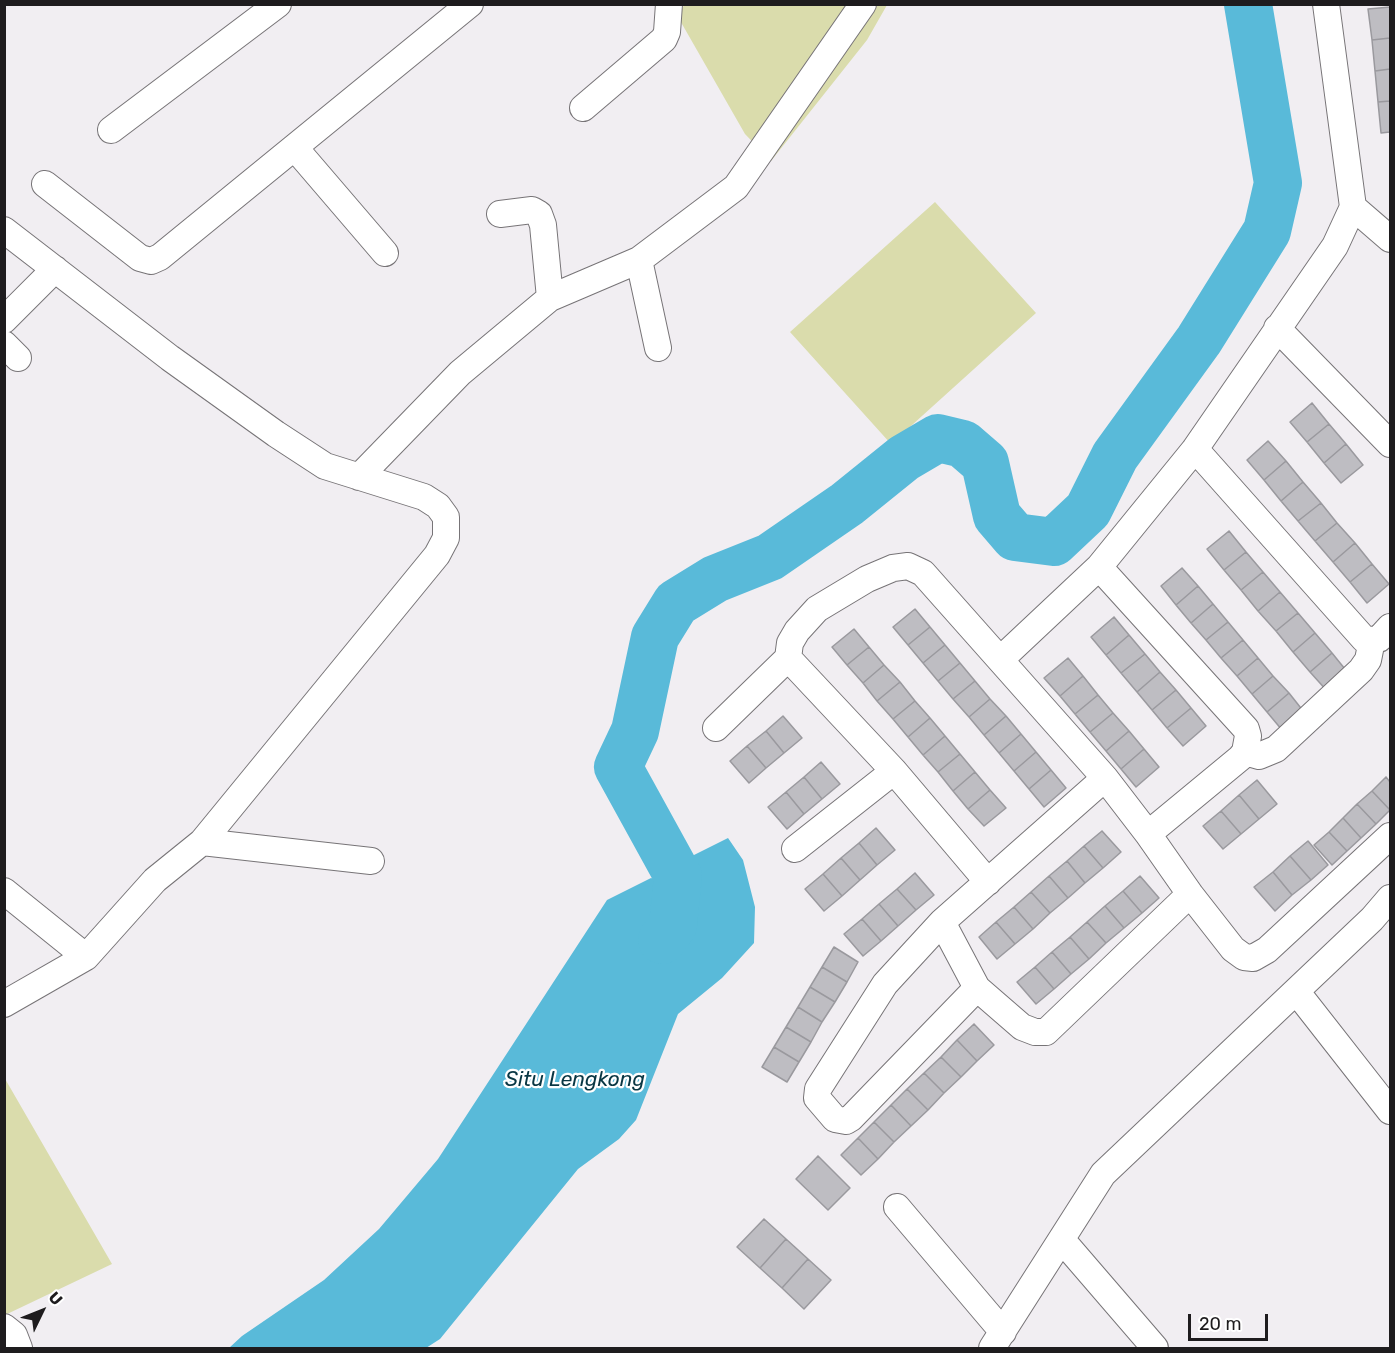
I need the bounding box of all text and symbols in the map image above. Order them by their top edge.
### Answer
water label: Situ Lengkong [505,1067,645,1093]
north arrow [12,1281,72,1341]
text: U [45,1288,66,1309]
scale bar [1191,1302,1270,1340]
text: 20 m [1199,1313,1241,1335]

